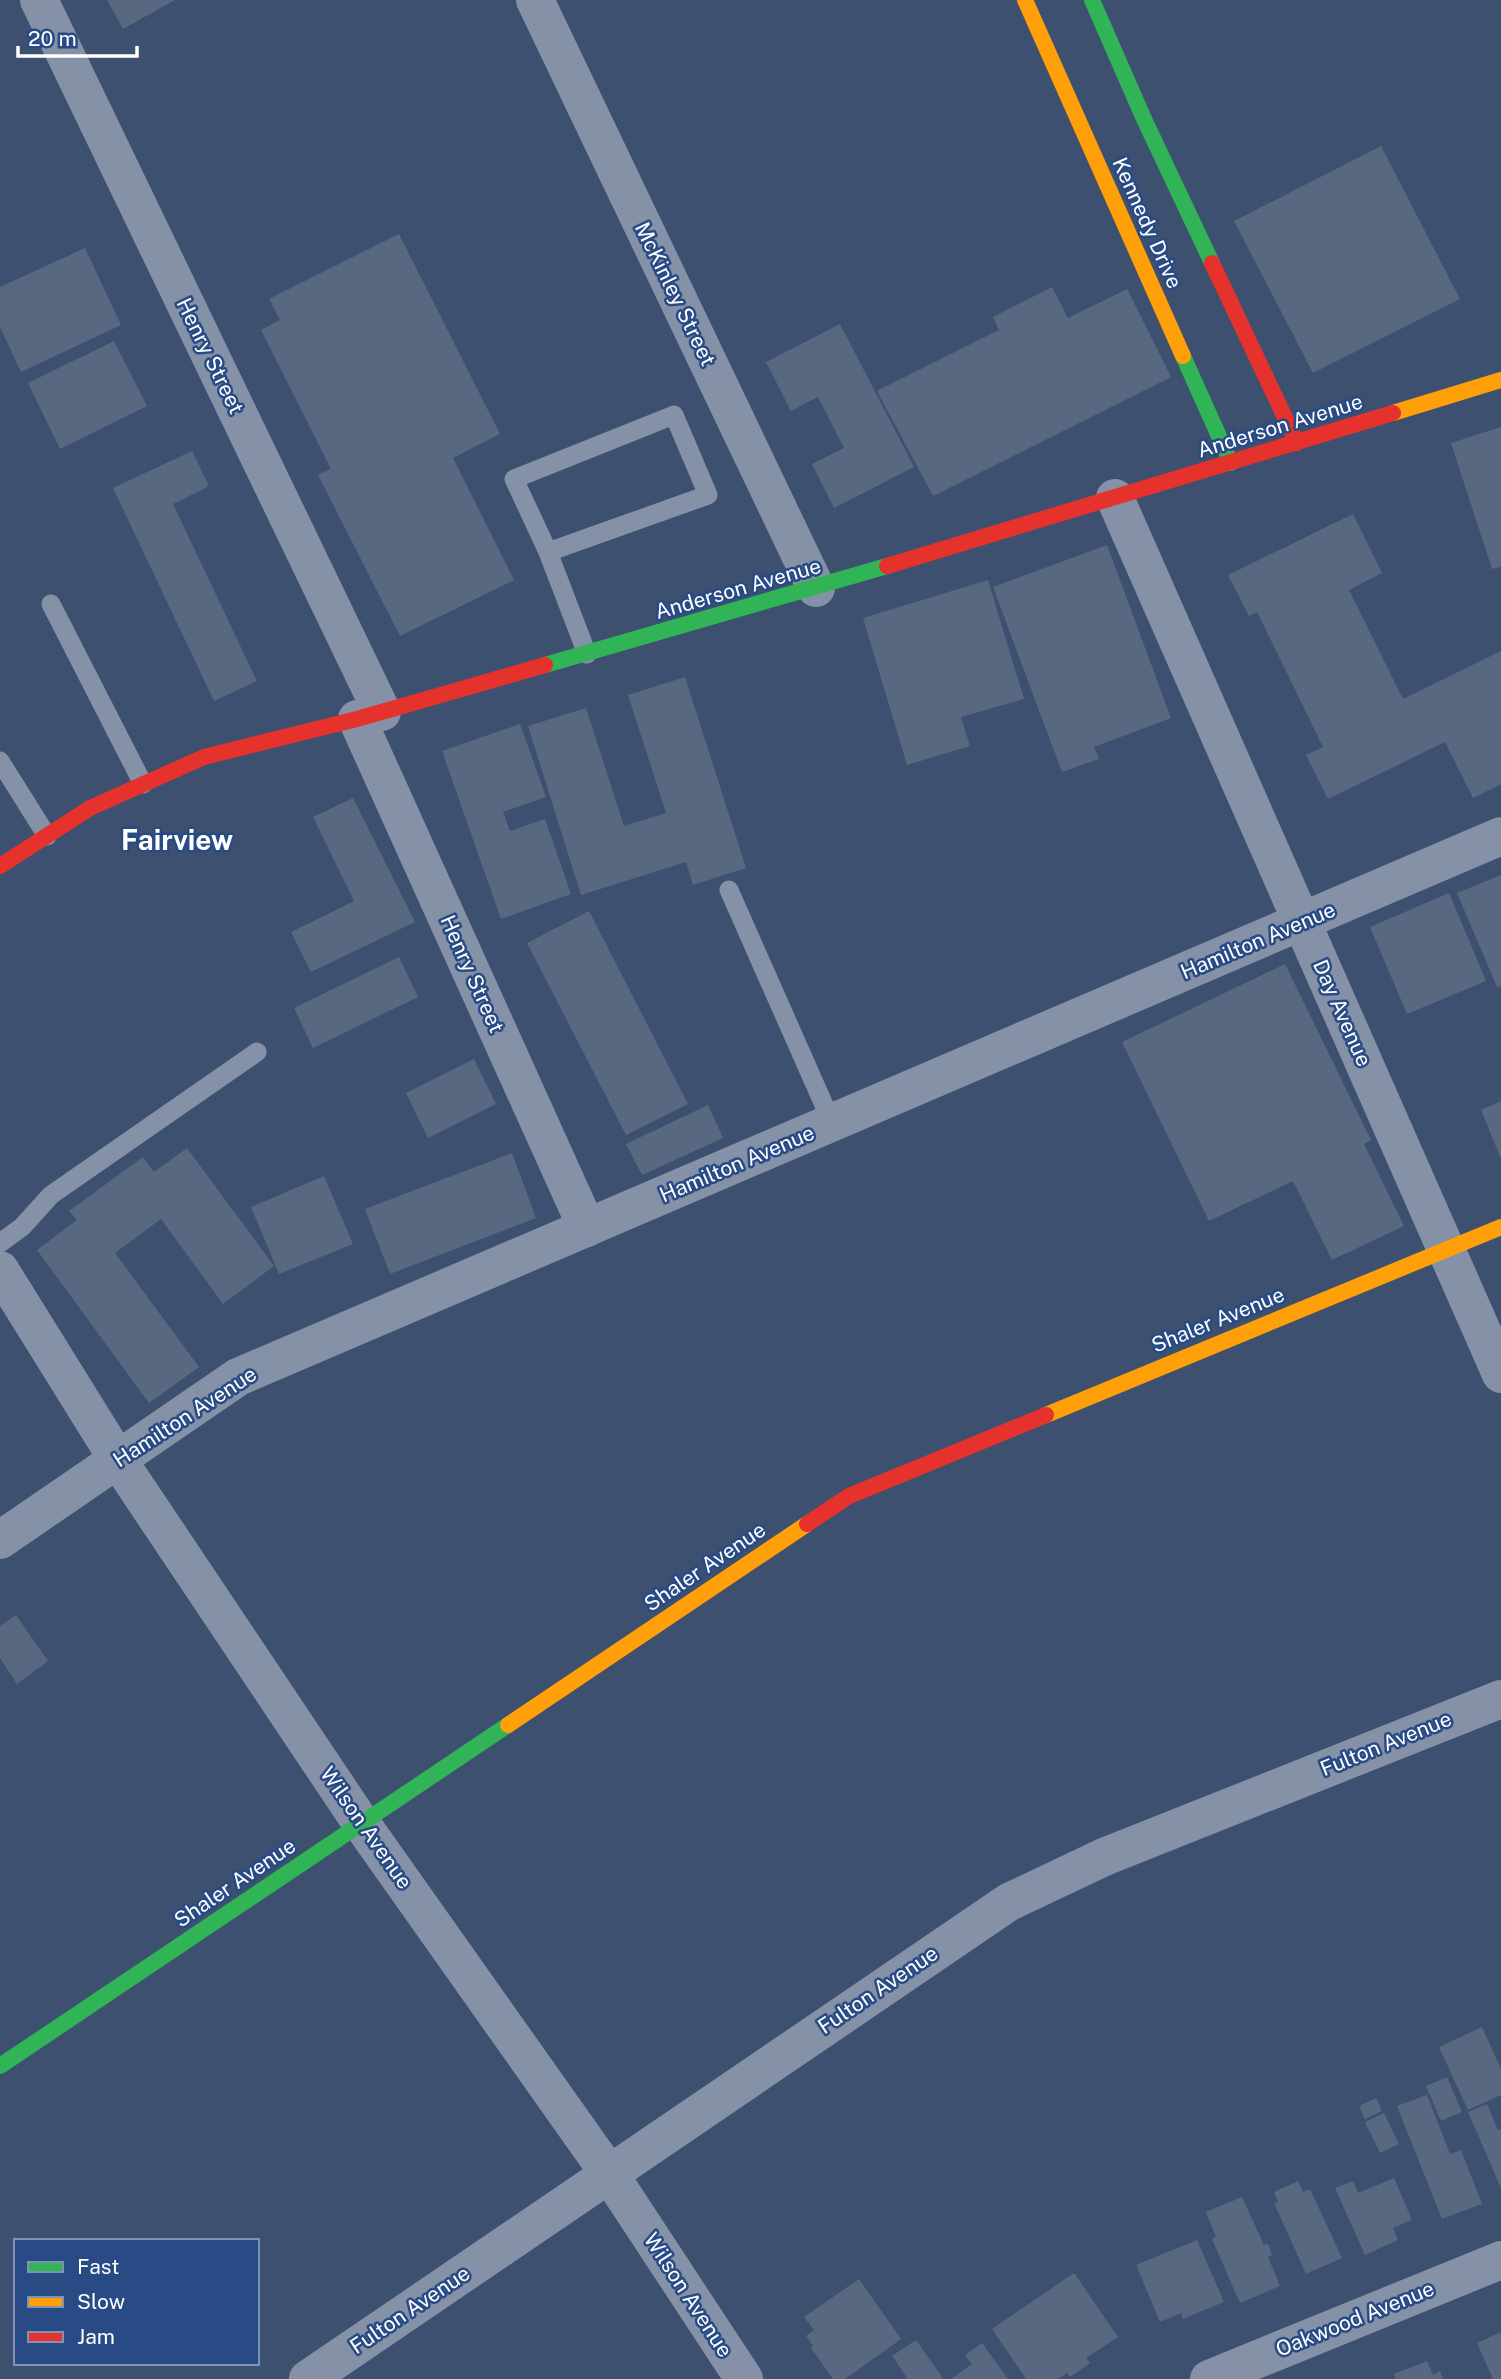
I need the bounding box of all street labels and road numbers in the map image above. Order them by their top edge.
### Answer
street label: Kennedy Drive [1107,153,1188,292]
street label: McKinley Street [630,218,721,370]
street label: Henry Street [172,294,249,418]
street label: Anderson Avenue [1194,389,1365,463]
street label: Anderson Avenue [652,553,824,624]
street label: Hamilton Avenue [1177,897,1339,984]
street label: Henry Street [435,911,510,1036]
street label: Day Avenue [1308,956,1377,1070]
street label: Hamilton Avenue [656,1120,818,1207]
street label: Shaler Avenue [1148,1282,1288,1358]
street label: Hamilton Avenue [108,1361,261,1472]
street label: Shaler Avenue [639,1517,770,1616]
street label: Fulton Avenue [1317,1706,1455,1781]
street label: Wilson Avenue [315,1762,418,1894]
street label: Shaler Avenue [169,1833,300,1932]
street label: Fulton Avenue [813,1940,942,2039]
street label: Wilson Avenue [639,2228,738,2362]
street label: Fulton Avenue [345,2260,474,2359]
street label: Oakwood Avenue [1272,2275,1438,2362]

